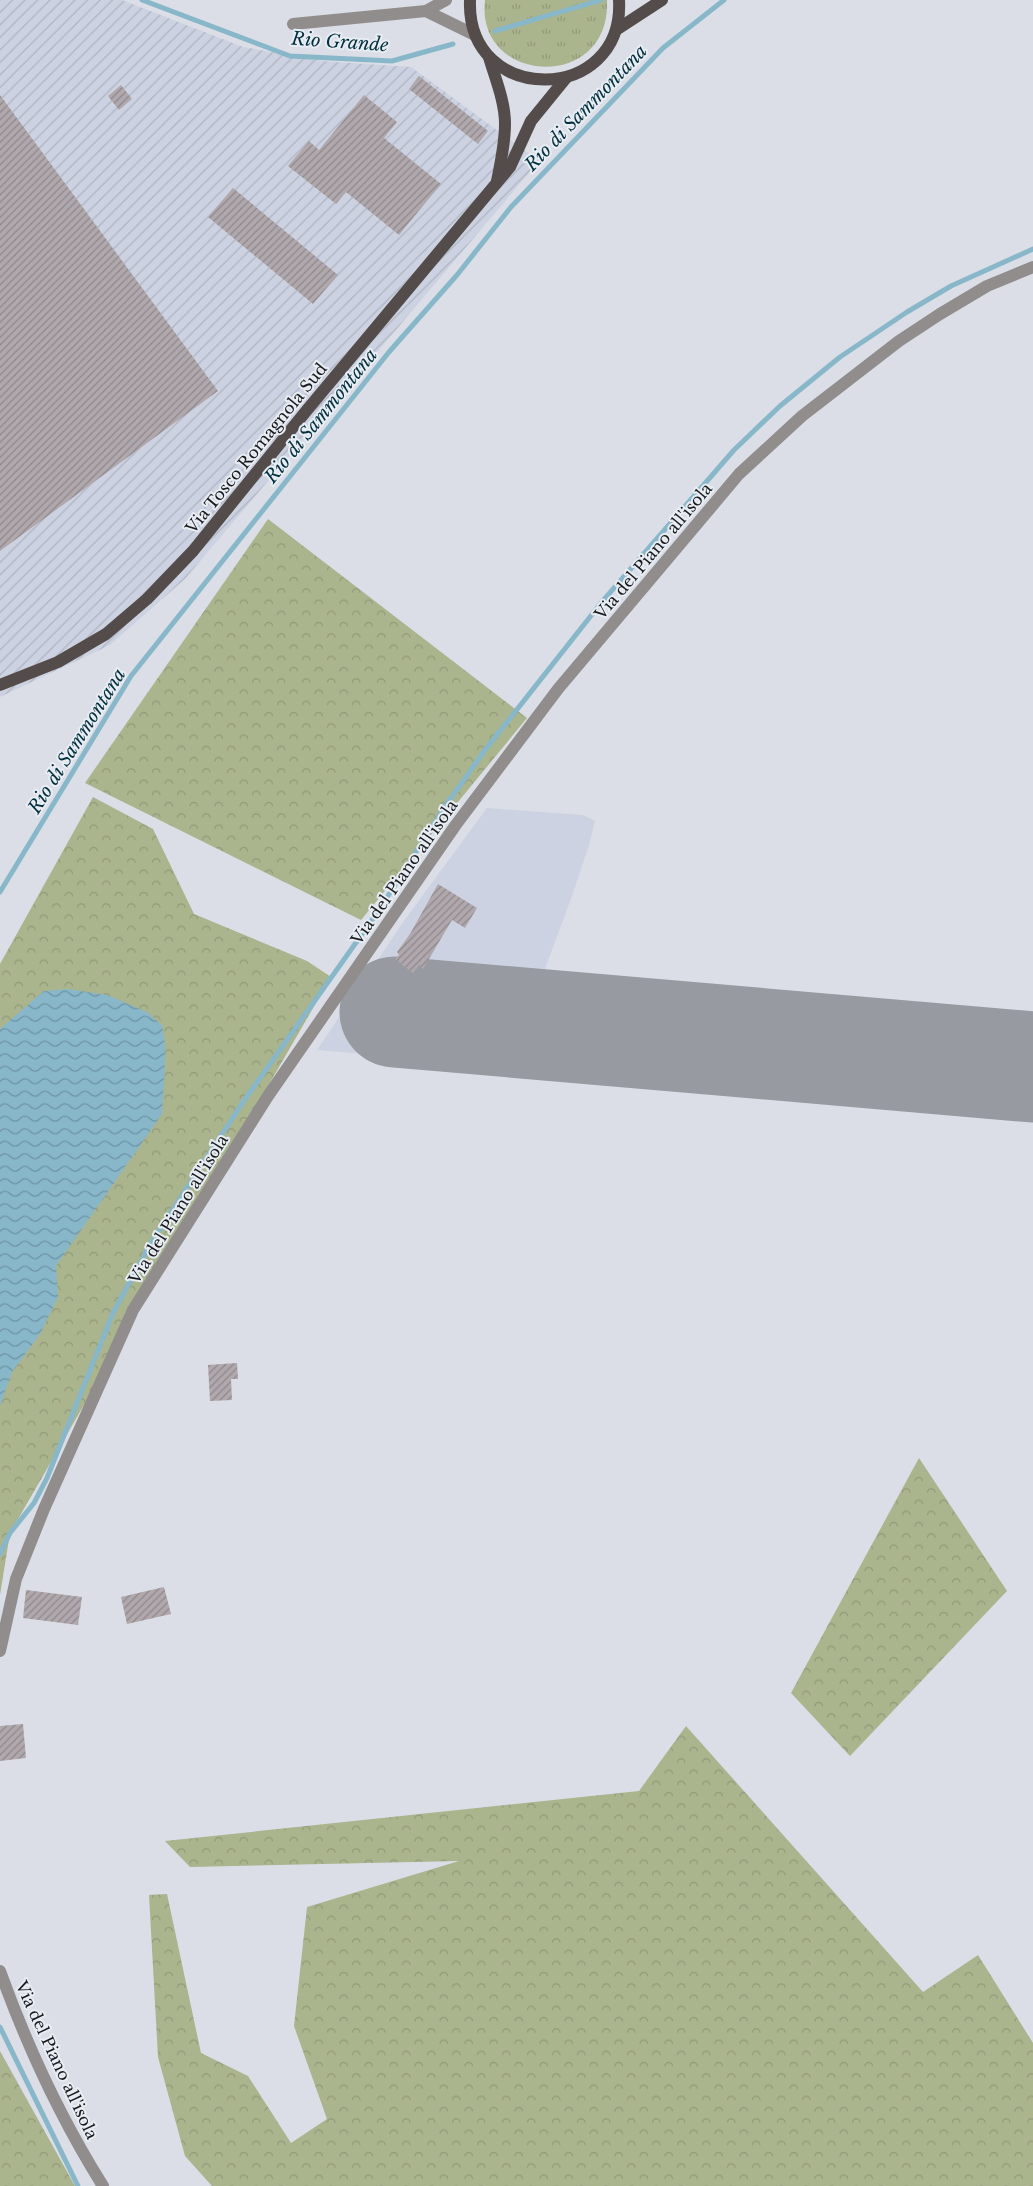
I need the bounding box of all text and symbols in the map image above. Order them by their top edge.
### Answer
water label: Rio Grande [290,28,389,56]
water label: Rio di Sammontana [519,40,652,176]
water label: Rio di Sammontana [259,344,382,489]
street label: Via Tosco Romagnola Sud [180,359,331,538]
street label: Via del Piano all'isola [589,478,716,624]
water label: Rio di Sammontana [23,664,131,818]
street label: Via del Piano all'isola [346,796,462,949]
street label: Via del Piano all'isola [123,1131,232,1288]
street label: Via del Piano all'isola [11,1977,103,2142]

